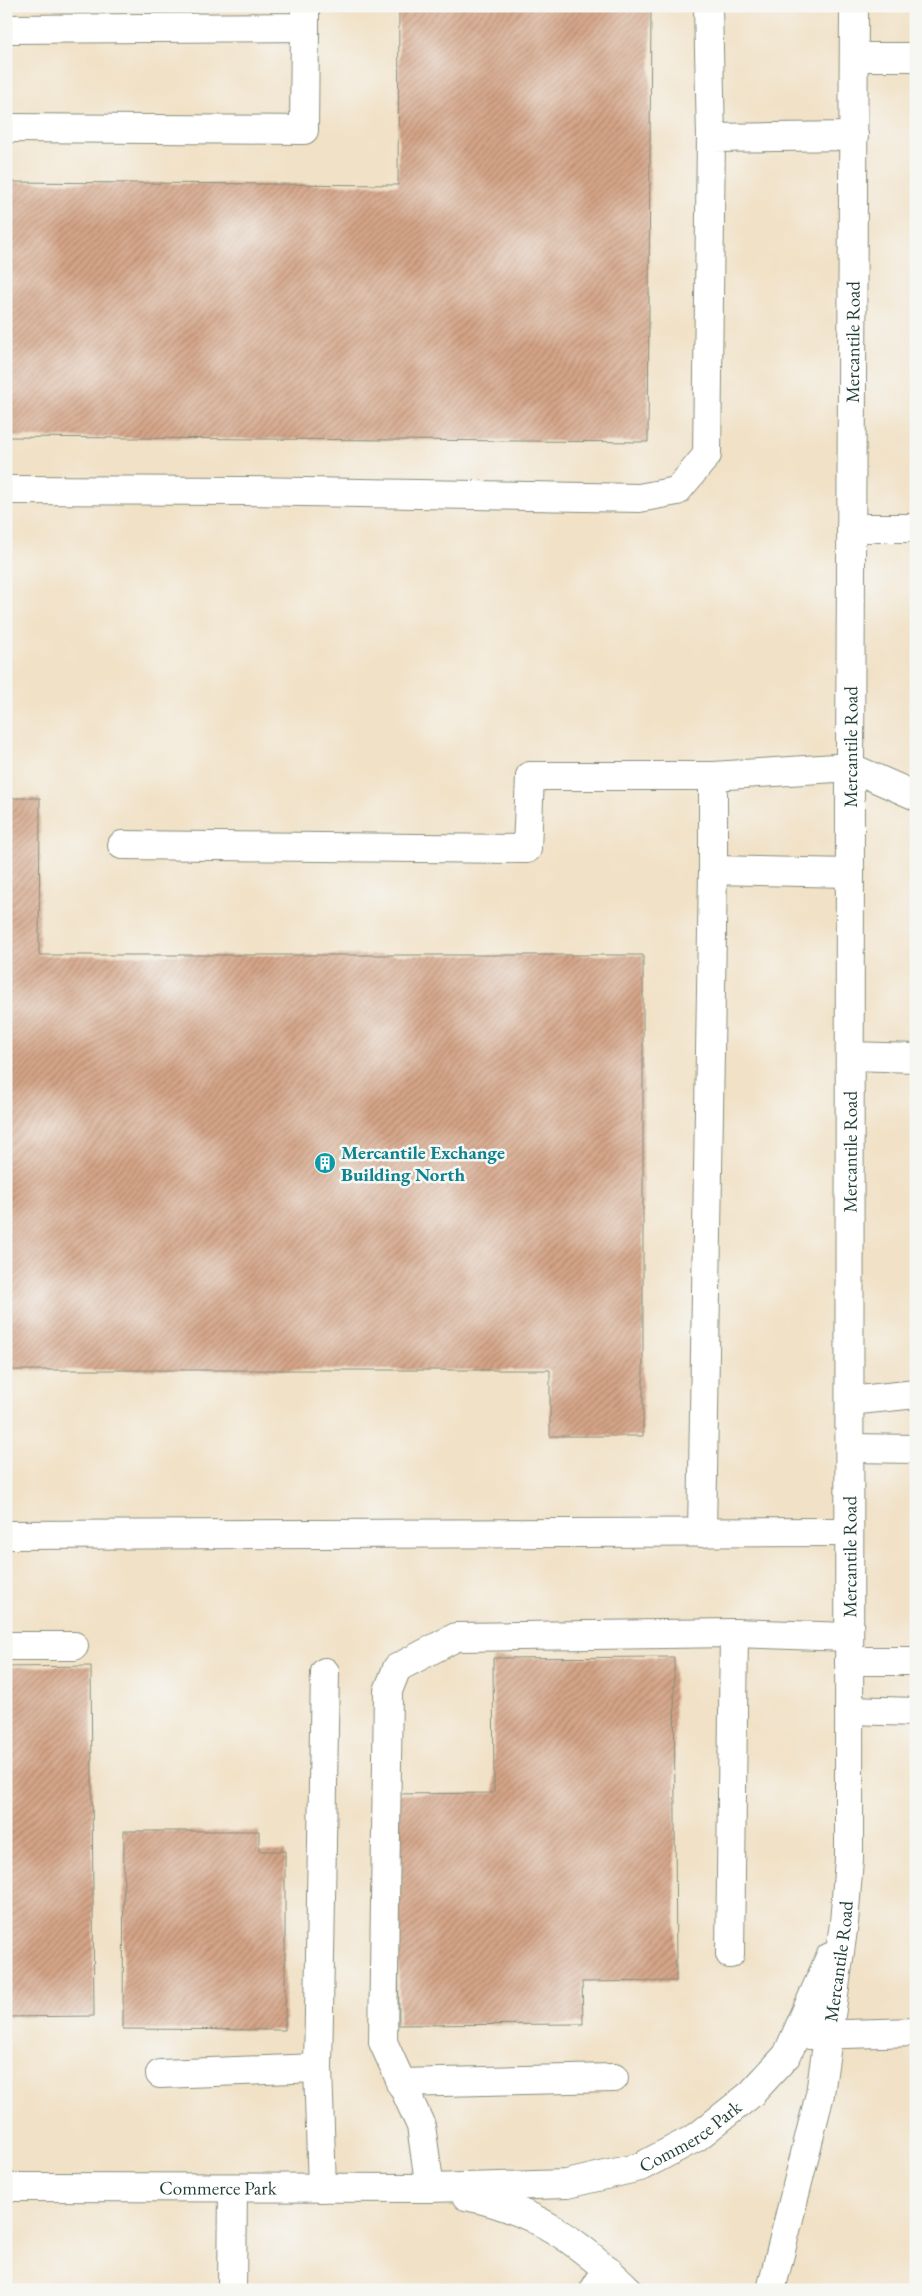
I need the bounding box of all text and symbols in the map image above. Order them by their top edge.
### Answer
street label: Mercantile Road [840,281,866,403]
street label: Mercantile Road [838,686,863,808]
street label: Mercantile Road [838,1091,863,1213]
place label: Mercantile Exchange Building North [341,1140,505,1187]
building icon: Mercantile Exchange Building North [313,1151,337,1175]
street label: Mercantile Road [837,1496,862,1618]
street label: Mercantile Road [818,1900,859,2023]
street label: Commerce Park [635,2094,748,2178]
street label: Commerce Park [159,2175,278,2201]

